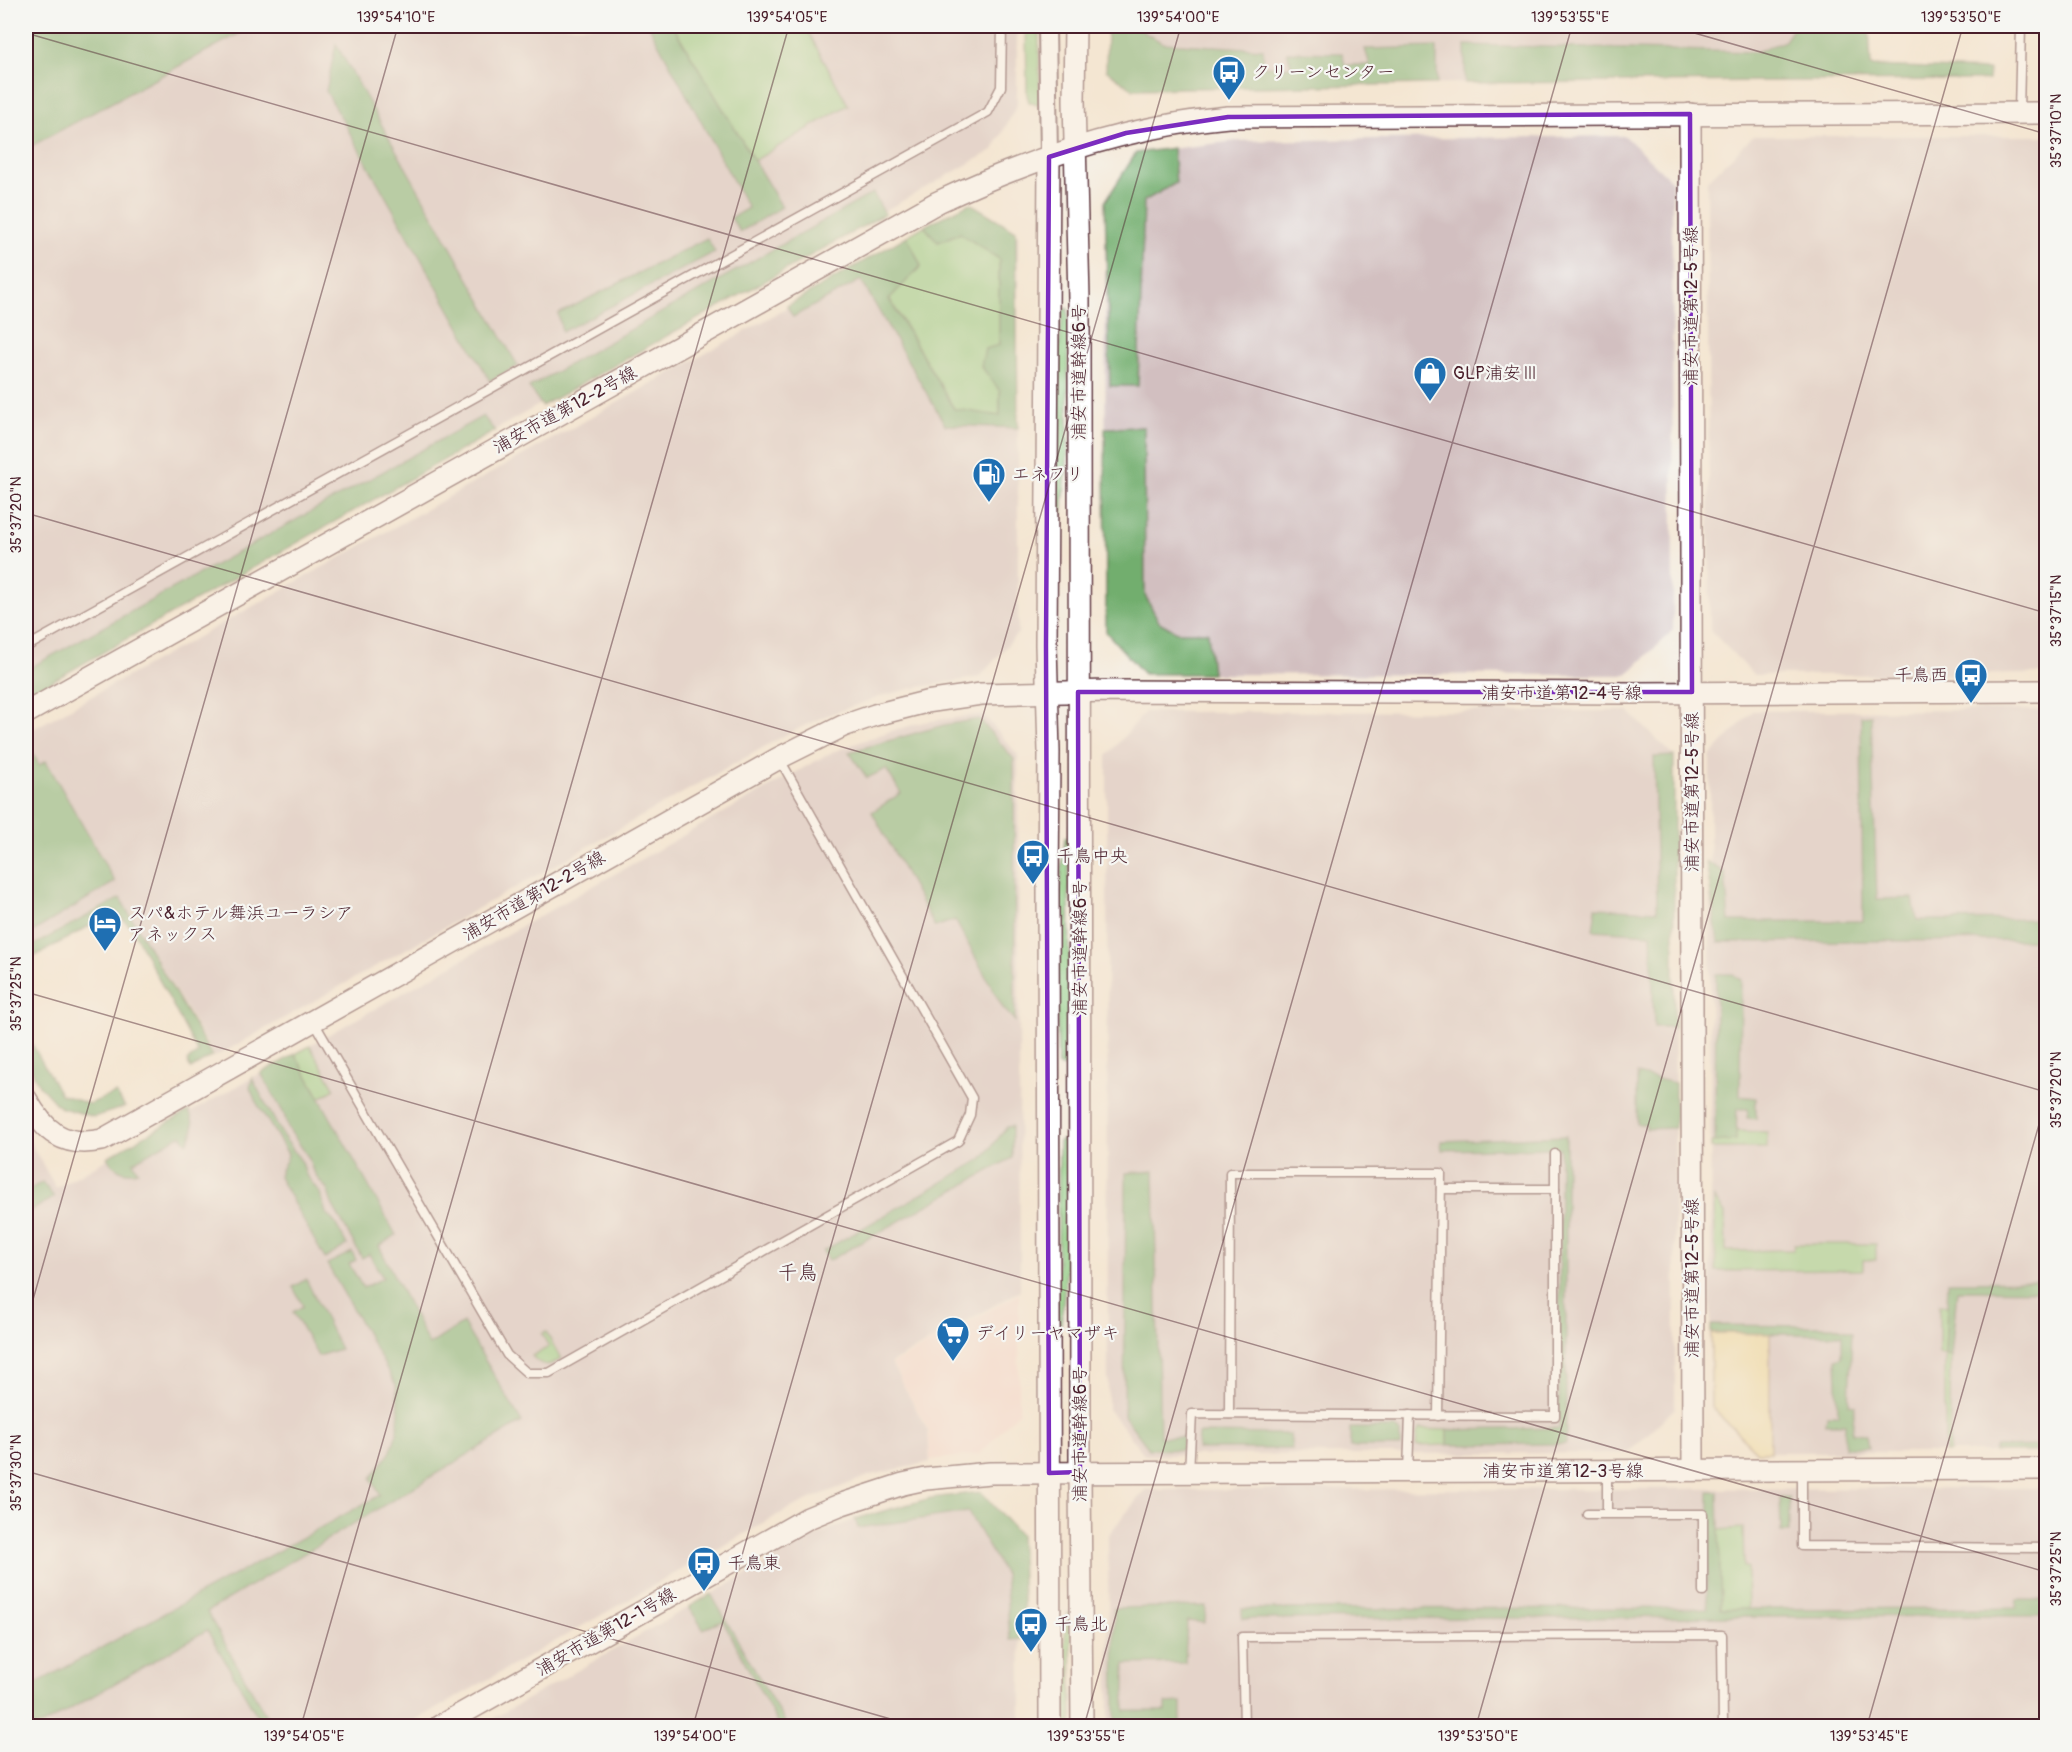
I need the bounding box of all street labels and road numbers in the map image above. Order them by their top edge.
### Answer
street label: 浦安市道第12-5号線 [1680,226,1703,386]
street label: 浦安市道幹線6号 [1068,304,1091,440]
street label: 浦安市道第12-2号線 [489,361,641,459]
street label: 浦安市道第12-4号線 [1481,682,1643,705]
street label: 浦安市道第12-5号線 [1681,712,1704,872]
street label: 浦安市道第12-2号線 [459,846,609,946]
street label: 浦安市道幹線6号 [1069,880,1092,1016]
street label: 浦安市道第12-5号線 [1681,1198,1704,1358]
street label: 浦安市道幹線6号 [1069,1366,1092,1502]
street label: 浦安市道第12-3号線 [1483,1460,1643,1483]
street label: 浦安市道第12-1号線 [532,1583,680,1681]

